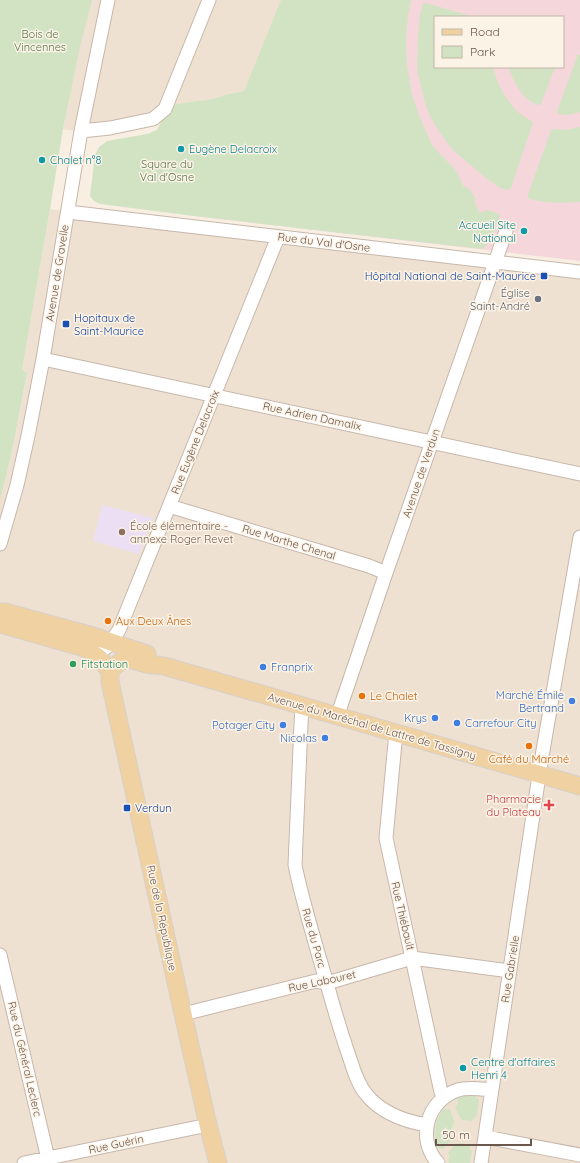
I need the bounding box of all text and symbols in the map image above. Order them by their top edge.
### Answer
legend [434,16,564,68]
text: Road [470,24,500,39]
park label: Bois de Vincennes [14,27,66,54]
text: Park [470,44,495,59]
place label: Eugène Delacroix [189,142,277,156]
marker: Eugène Delacroix [176,144,186,154]
place label: Chalet n°8 [50,153,101,167]
marker: Chalet n°8 [37,155,47,165]
park label: Square du Val d'Osne [140,157,194,184]
place label: Accueil Site National [459,218,516,245]
street label: Avenue de Gravelle [42,224,72,322]
marker: Accueil Site National [519,226,529,236]
street label: Rue du Val d'Osne [277,229,371,255]
place label: Hôpital National de Saint-Maurice [365,269,536,283]
marker: Hôpital National de Saint-Maurice [539,271,549,281]
place label: Église Saint-André [470,286,530,313]
marker: Église Saint-André [533,294,543,304]
place label: Hopitaux de Saint-Maurice [74,311,144,338]
marker: Hopitaux de Saint-Maurice [61,319,71,329]
street label: Rue Eugène Delacroix [168,388,222,496]
street label: Rue Adrien Damalix [262,399,362,433]
street label: Avenue de Verdun [399,427,443,519]
place label: École élémentaire - annexe Roger Revet [130,519,233,546]
street label: Rue Marthe Chenal [241,521,337,563]
marker: École élémentaire - annexe Roger Revet [117,527,127,537]
place label: Aux Deux Ânes [116,614,191,628]
marker: Aux Deux Ânes [103,616,113,626]
place label: Fitstation [81,657,128,671]
marker: Fitstation [68,659,78,669]
place label: Franprix [271,660,313,674]
marker: Franprix [258,662,268,672]
place label: Marché Émile Bertrand [496,688,564,715]
street label: Avenue du Maréchal de Lattre de Tassigny [266,689,478,763]
place label: Le Chalet [370,689,418,703]
marker: Le Chalet [357,691,367,701]
marker: Marché Émile Bertrand [567,696,577,706]
place label: Krys [404,711,427,725]
marker: Krys [430,713,440,723]
place label: Carrefour City [465,716,537,730]
place label: Potager City [212,718,275,732]
marker: Carrefour City [452,718,462,728]
marker: Potager City [278,720,288,730]
place label: Nicolas [280,731,317,745]
marker: Nicolas [320,733,330,743]
marker: Café du Marché [524,741,534,751]
place label: Café du Marché [489,752,569,766]
place label: Pharmacie du Plateau [486,792,541,819]
marker: Pharmacie du Plateau [544,800,554,810]
place label: Verdun [135,801,172,815]
marker: Verdun [122,803,132,813]
street label: Rue de la République [144,864,180,972]
street label: Rue Thiébault [388,880,418,952]
street label: Rue du Parc [299,906,329,970]
street label: Rue Gabrielle [498,934,522,1004]
street label: Rue Labouret [287,967,357,995]
street label: Rue du Général Leclerc [5,1000,45,1118]
place label: Centre d'affaires Henri 4 [471,1055,555,1082]
marker: Centre d'affaires Henri 4 [458,1063,468,1073]
scale bar [436,1121,531,1147]
text: 50 m [442,1127,470,1142]
street label: Rue Guérin [87,1131,145,1157]

